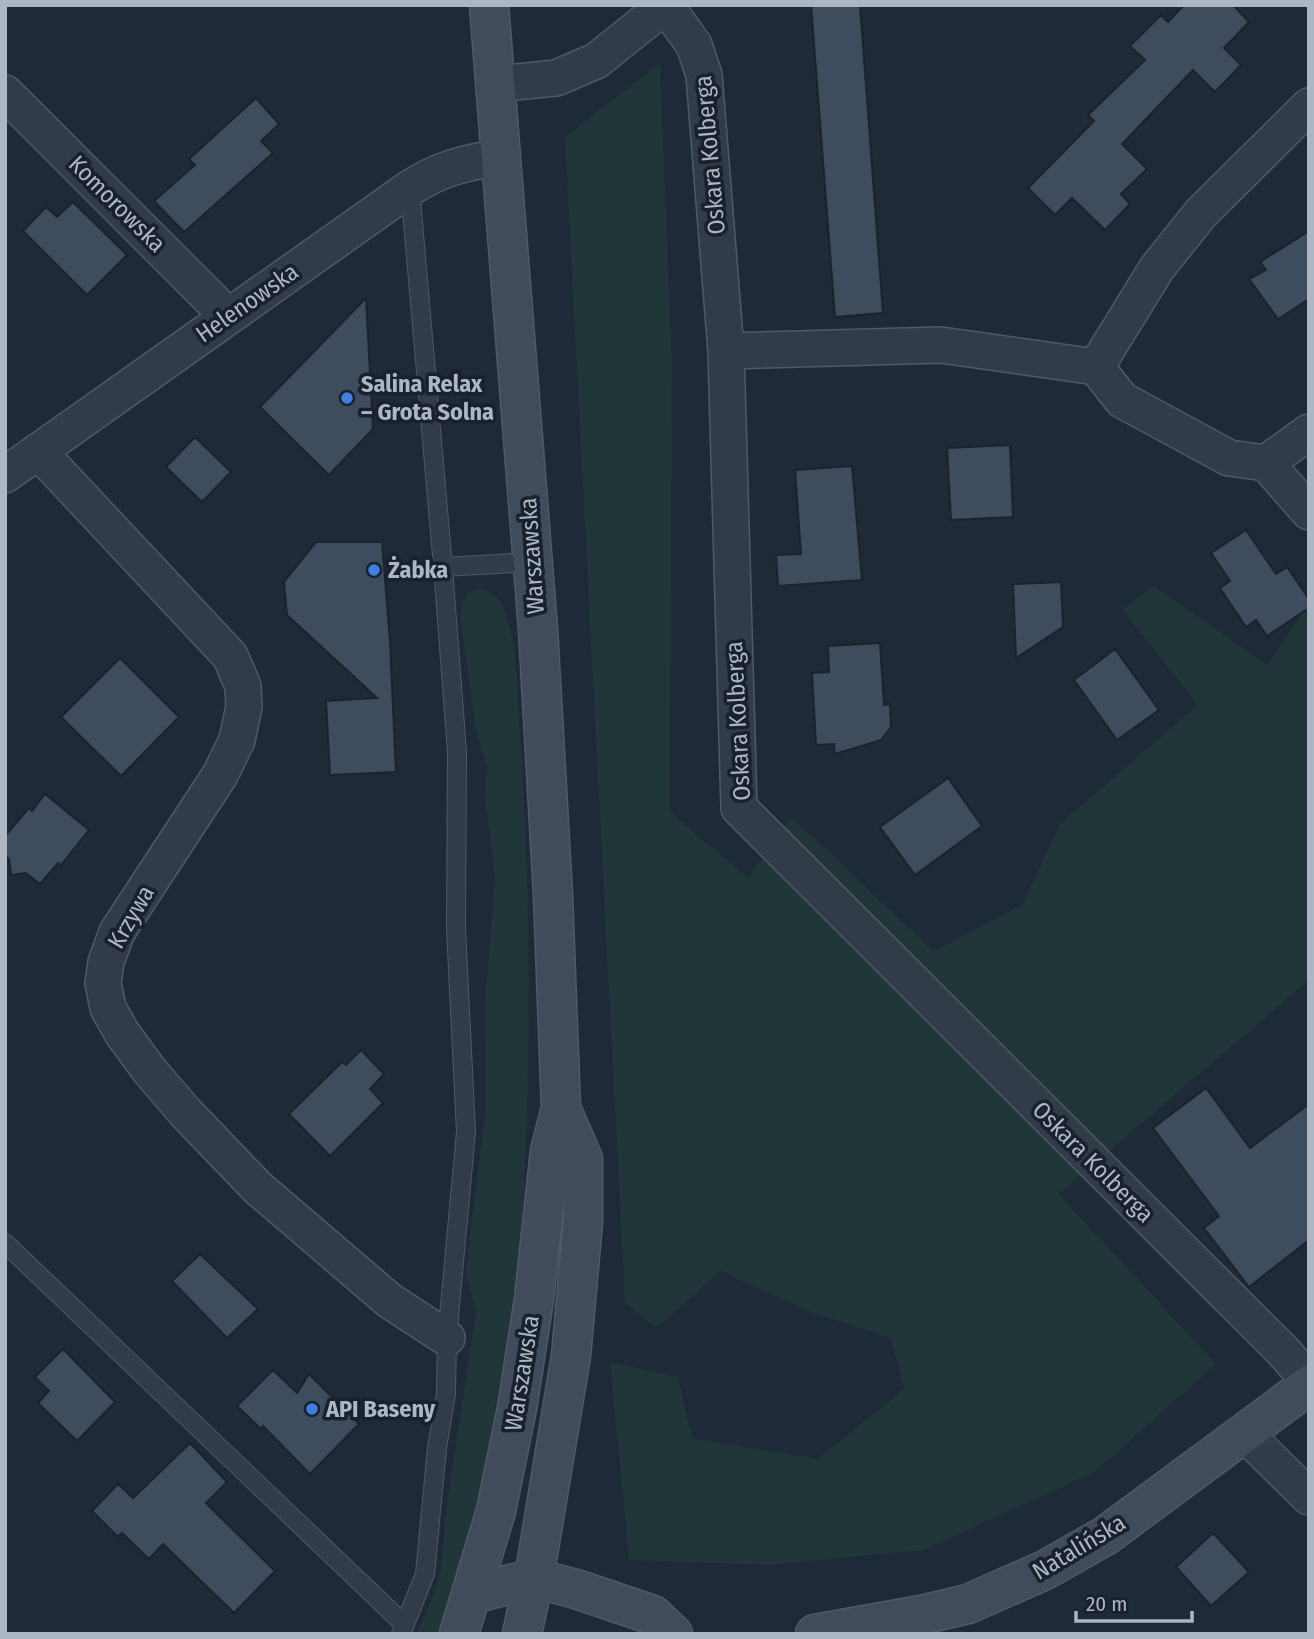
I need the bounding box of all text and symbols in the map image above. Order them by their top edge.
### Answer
street label: Oskara Kolberga [689,74,731,236]
street label: Komorowska [63,150,171,258]
street label: Helenowska [191,258,303,348]
place label: Salina Relax – Grota Solna [361,370,494,426]
marker: Salina Relax – Grota Solna [339,390,355,406]
street label: Warszawska [514,497,550,615]
place label: Żabka [388,555,448,584]
marker: Żabka [366,562,382,578]
street label: Oskara Kolberga [720,641,756,801]
street label: Krzywa [102,880,160,954]
street label: Oskara Kolberga [1027,1096,1159,1228]
street label: Warszawska [499,1313,545,1433]
place label: API Baseny [325,1395,436,1423]
marker: API Baseny [304,1401,320,1417]
street label: Natalińska [1027,1508,1131,1586]
scale bar [1076,1580,1192,1624]
text: 20 m [1086,1591,1127,1617]

